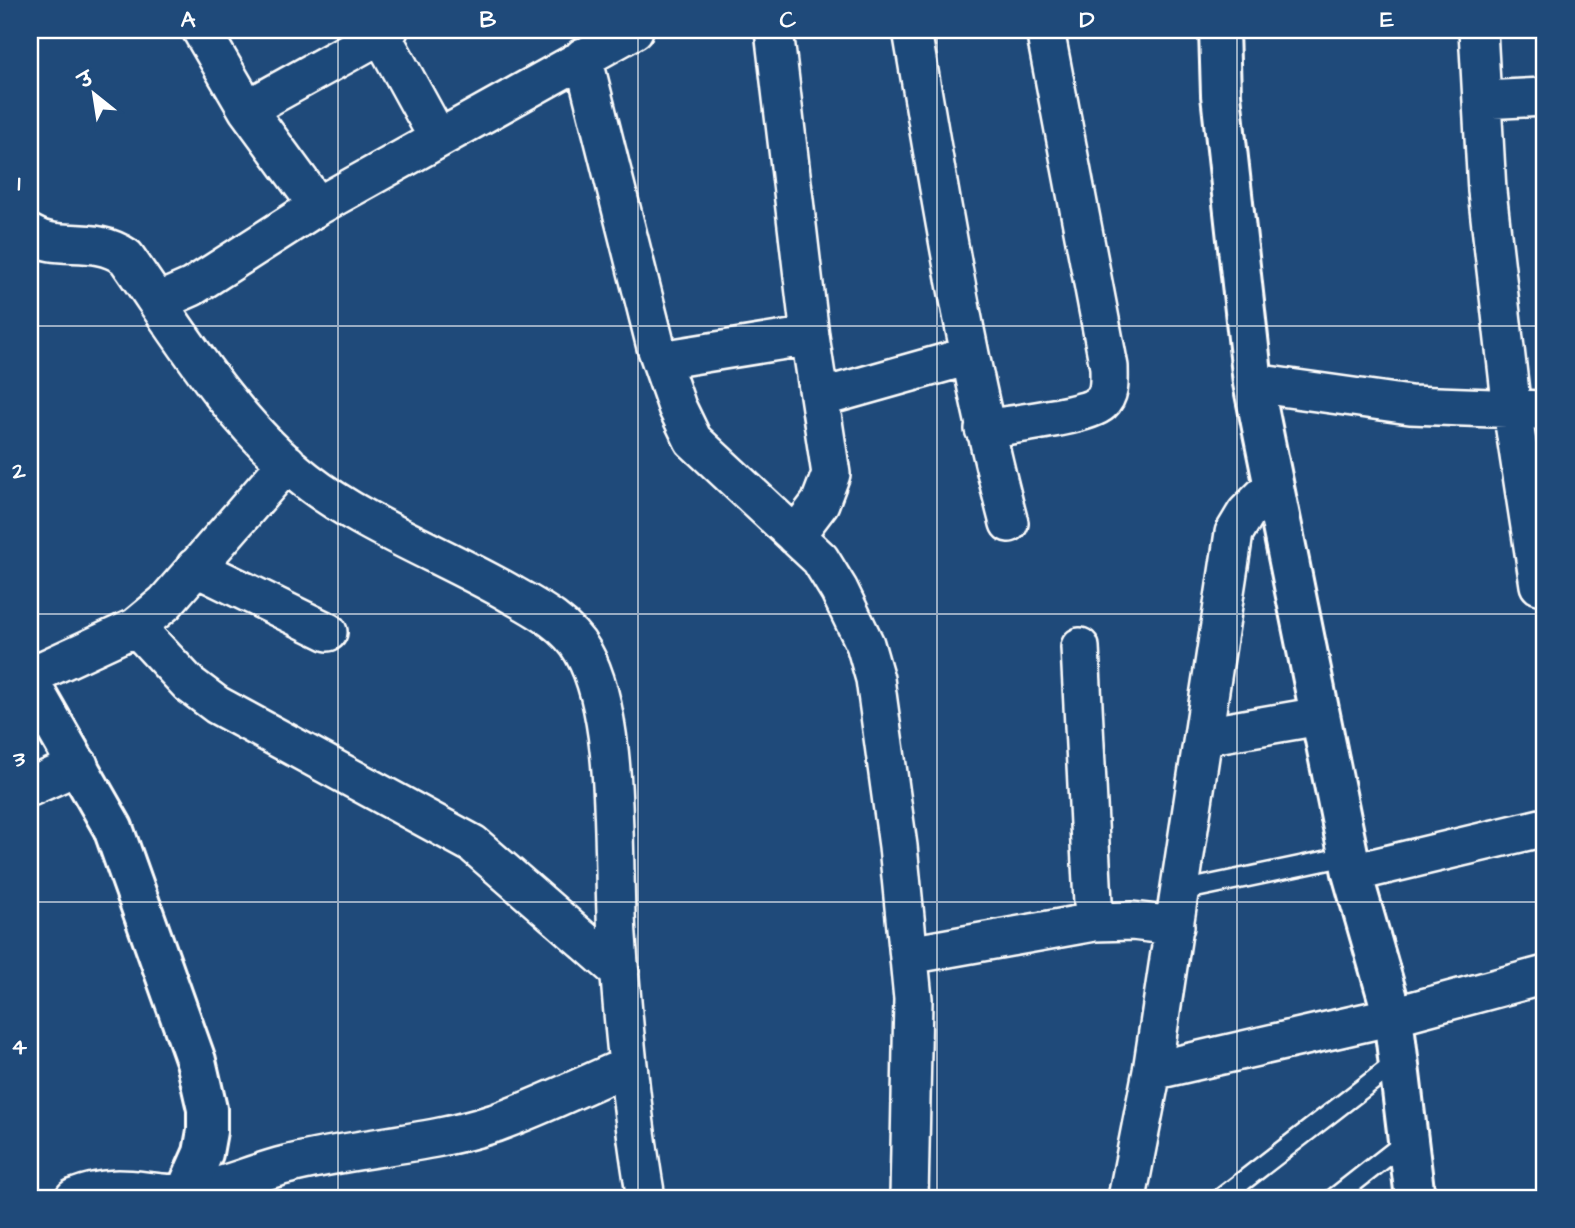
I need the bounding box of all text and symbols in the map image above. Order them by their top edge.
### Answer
text: A [181,4,196,36]
text: B [480,4,497,36]
text: C [780,4,797,36]
text: D [1080,4,1095,36]
text: E [1380,4,1394,36]
north arrow [60,60,130,130]
text: उ [72,65,101,96]
text: 1 [18,167,21,199]
text: 2 [11,455,26,487]
text: 3 [12,743,25,775]
text: 4 [11,1031,27,1063]

